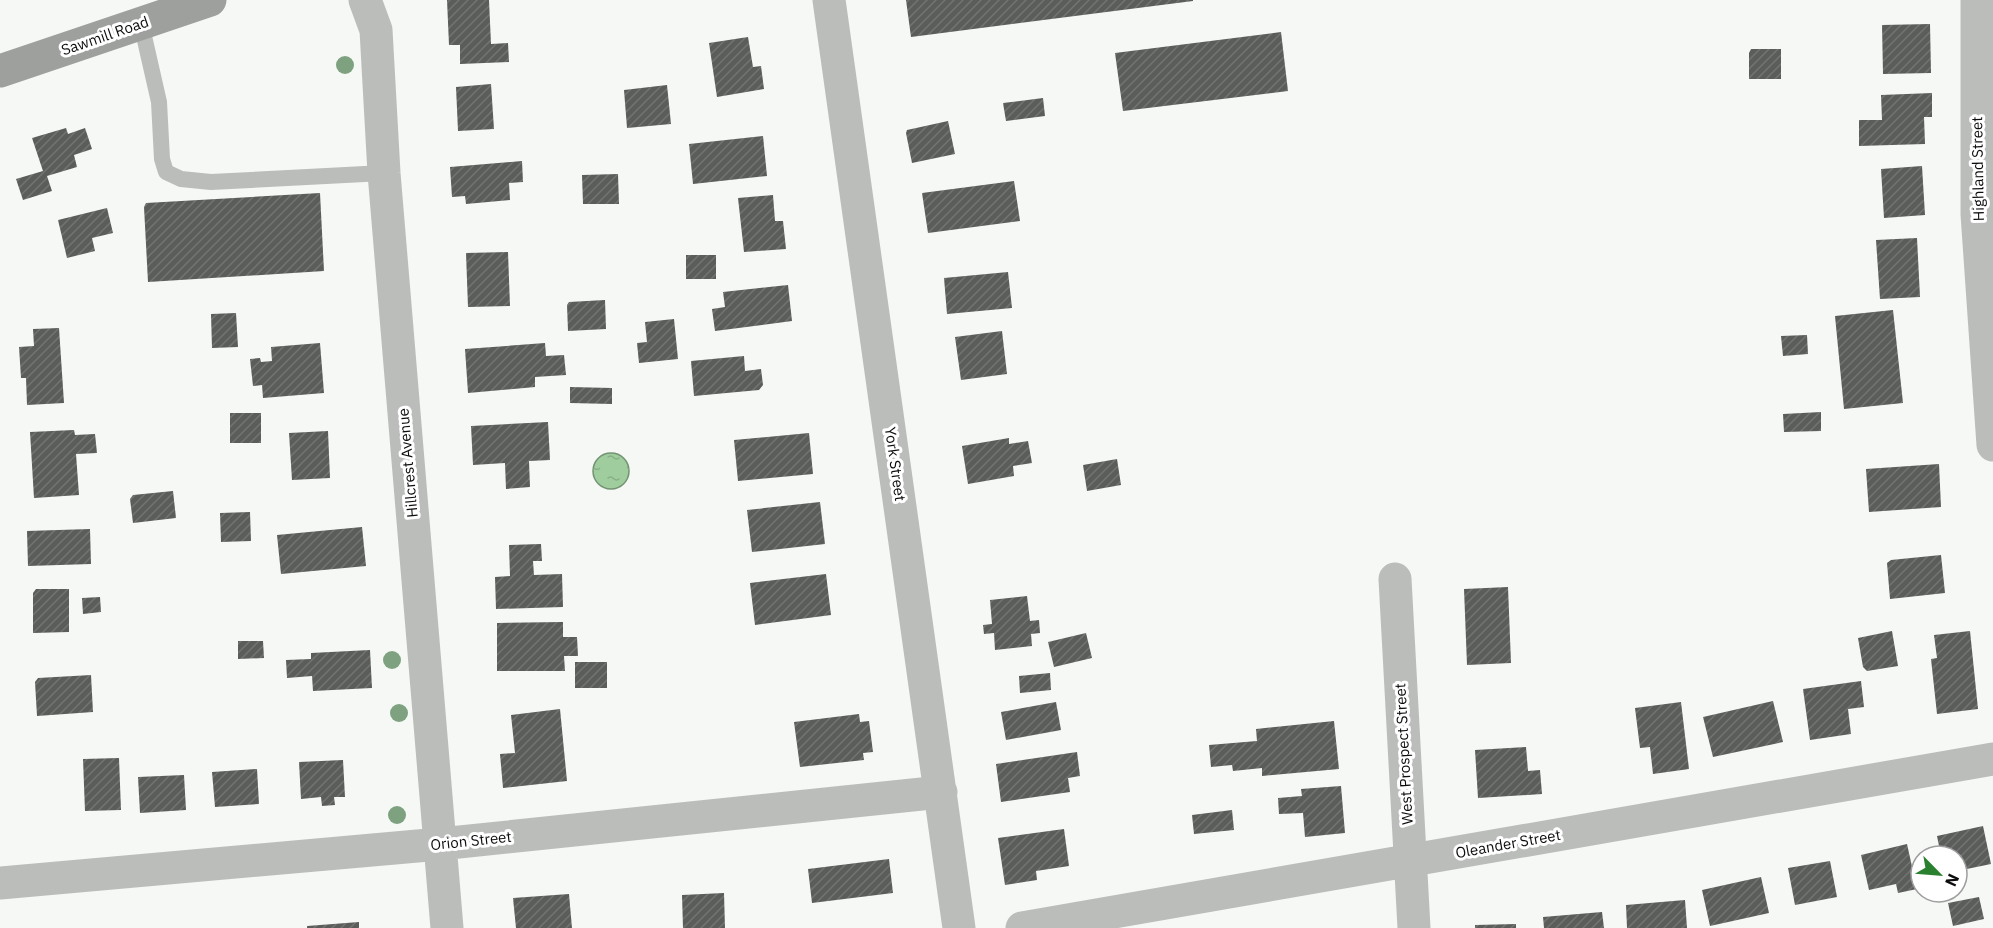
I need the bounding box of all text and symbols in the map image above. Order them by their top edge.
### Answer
street label: Sawmill Road [59,12,151,59]
street label: Highland Street [1967,116,1988,222]
street label: Hillcrest Avenue [393,408,422,519]
street label: York Street [881,426,910,502]
street label: West Prospect Street [1390,683,1417,825]
street label: Oleander Street [1454,825,1562,862]
street label: Orion Street [429,827,512,854]
north arrow [1909,844,1969,904]
text: N [1941,871,1964,890]

